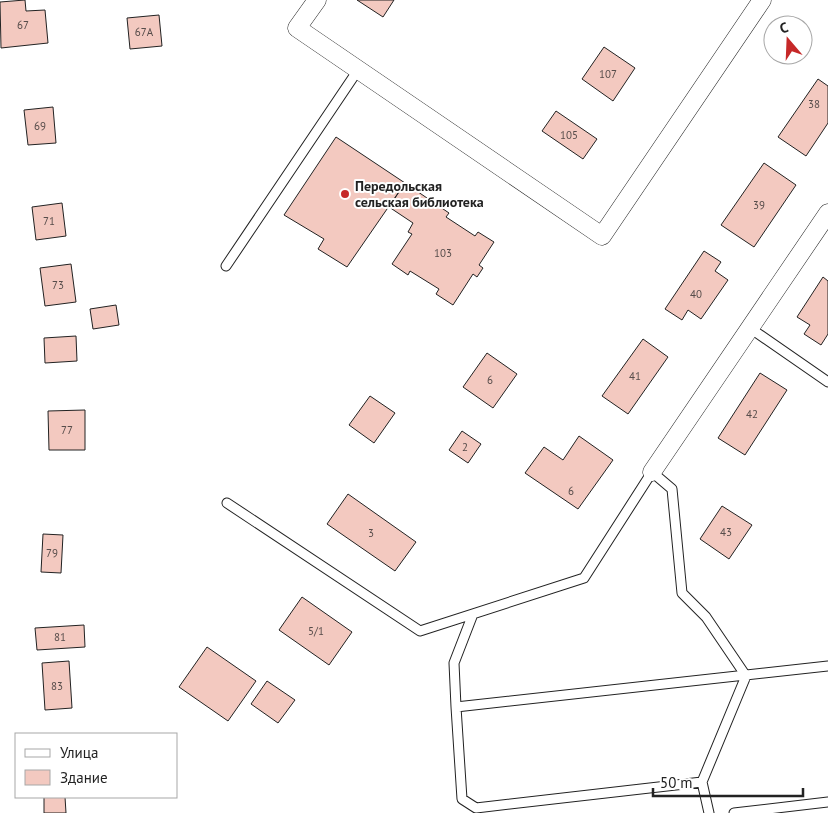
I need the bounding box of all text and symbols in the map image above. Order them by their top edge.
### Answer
north arrow [763,15,813,65]
house number: 67 [17,18,29,32]
text: С [777,18,791,37]
house number: 67А [135,25,154,39]
house number: 107 [599,67,617,81]
house number: 38 [808,97,820,111]
house number: 69 [34,119,46,133]
house number: 105 [560,128,578,142]
place label: Передольская сельская библиотека [355,177,484,211]
marker: Передольская сельская библиотека [339,188,351,200]
house number: 39 [753,198,765,212]
house number: 71 [43,214,55,228]
house number: 103 [434,246,452,260]
house number: 73 [52,278,64,292]
house number: 40 [690,287,702,301]
house number: 41 [629,369,641,383]
house number: 6 [487,373,493,387]
house number: 42 [746,407,758,421]
house number: 77 [61,423,73,437]
house number: 2 [462,440,468,454]
house number: 6 [568,484,574,498]
house number: 43 [720,525,732,539]
house number: 3 [368,526,374,540]
house number: 79 [46,546,58,560]
house number: 5/1 [308,624,324,638]
house number: 81 [54,630,66,644]
house number: 83 [51,679,63,693]
legend [15,733,178,798]
text: Улица [60,743,98,762]
scale bar [653,766,803,798]
text: Здание [60,768,108,787]
text: 50 m [660,773,693,792]

